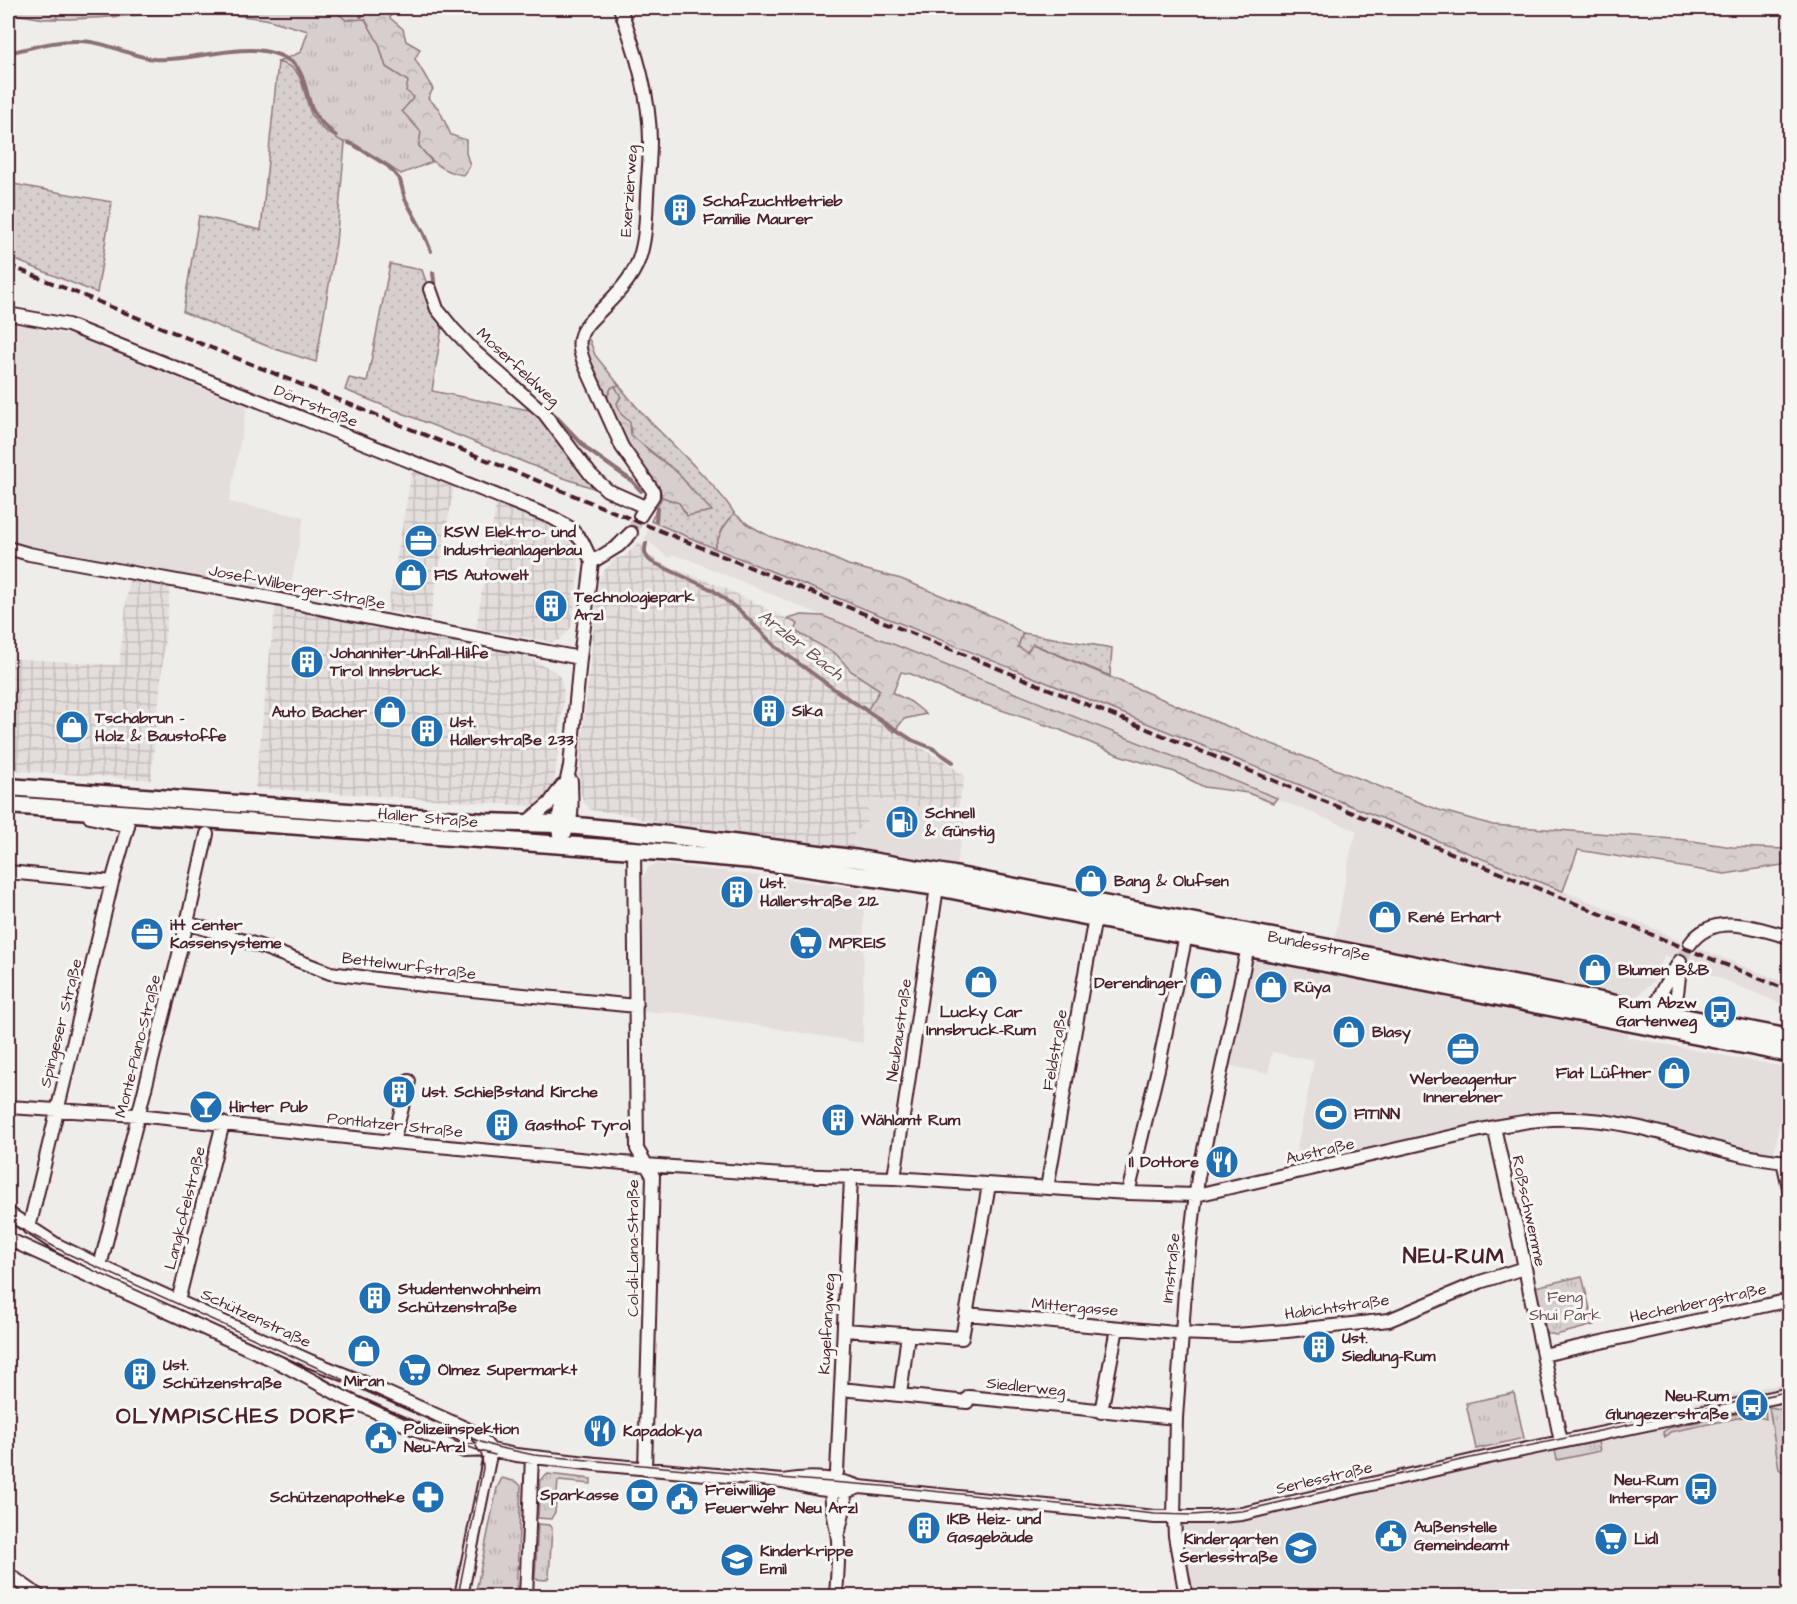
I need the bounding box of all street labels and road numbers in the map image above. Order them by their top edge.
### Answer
street label: Exerzierweg [615,144,644,238]
street label: Moserfeldweg [471,323,564,412]
street label: Dörrstraße [271,379,361,433]
street label: Josef-Wilberger-Straße [207,559,388,616]
street label: Haller Straße [377,803,479,833]
street label: Bundesstraße [1266,925,1372,967]
street label: Bettelwurfstraße [341,947,478,985]
street label: Spingeser Straße [34,956,89,1090]
street label: Monte-Piano-Straße [110,972,167,1120]
street label: Neubaustraße [881,977,917,1083]
street label: Feldstraße [1037,1007,1073,1092]
street label: Pontlatzer Straße [326,1107,464,1143]
street label: Austraße [1283,1132,1357,1170]
street label: Langkofelstraße [159,1144,212,1272]
street label: Roßschwemme [1506,1153,1552,1269]
street label: Col-di-Lana-Straße [622,1179,644,1317]
street label: Innstraße [1156,1232,1186,1304]
street label: Kugelfangweg [813,1273,842,1375]
street label: Hechenbergstraße [1628,1278,1769,1329]
street label: Schützenstraße [197,1283,315,1353]
street label: Habichtstraße [1283,1289,1391,1325]
street label: Mittergasse [1031,1292,1120,1323]
street label: Siedlerweg [985,1372,1067,1403]
street label: Serlesstraße [1274,1456,1375,1500]

